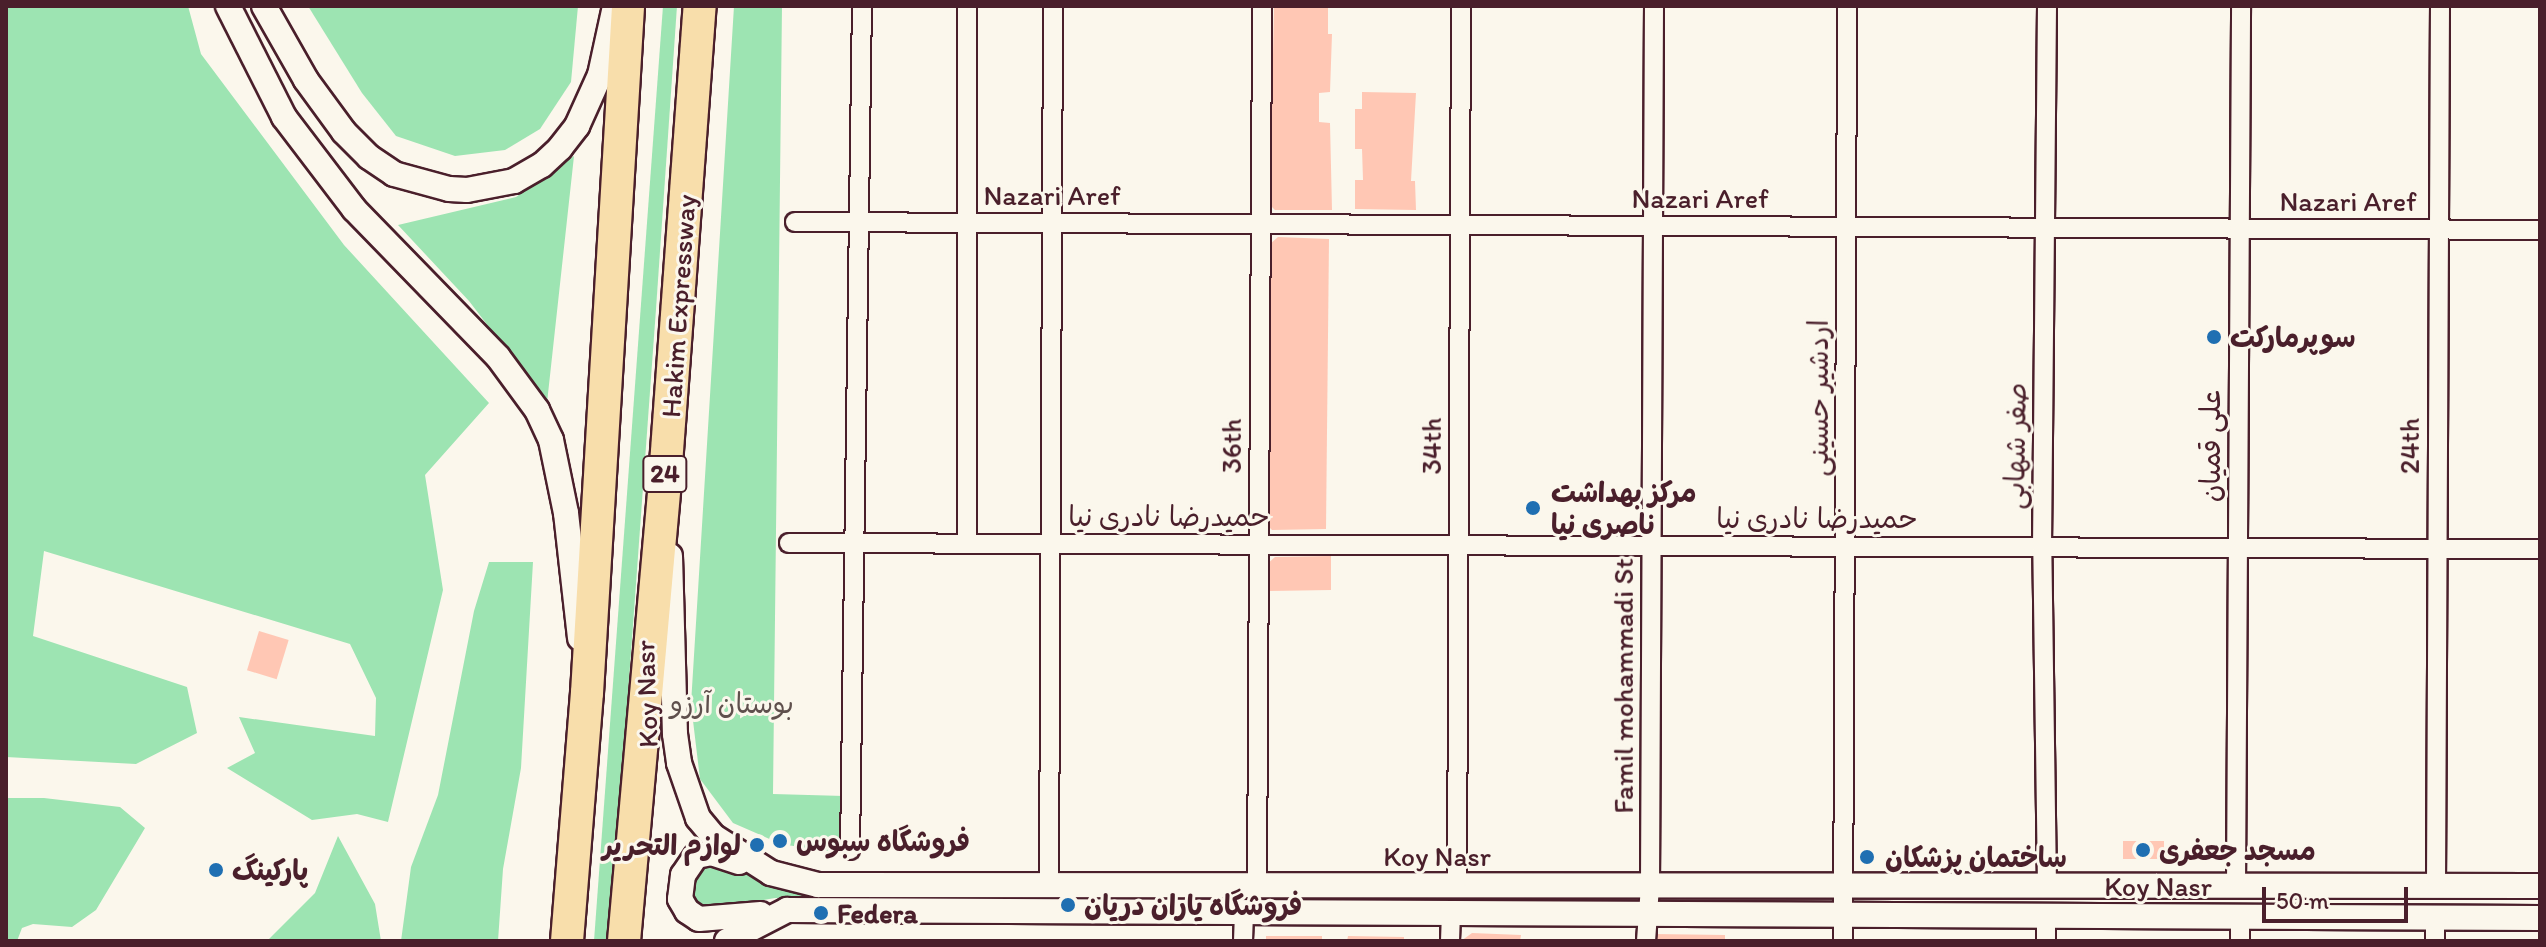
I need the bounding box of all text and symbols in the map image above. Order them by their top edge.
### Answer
street label: Nazari Aref [983,178,1121,212]
street label: Nazari Aref [1631,181,1769,215]
street label: Nazari Aref [2279,184,2417,218]
street label: Hakim Expressway [653,194,703,418]
street label: اردشیر حسینی [1801,319,1835,477]
place label: سوپرمارکت [2230,320,2356,354]
marker: سوپرمارکت [2205,328,2223,346]
street label: صفر شهابی [1997,382,2033,510]
street label: علی قمیان [2193,390,2227,502]
street label: 34th [1414,418,1448,474]
street label: 24th [2392,418,2426,474]
street label: 36th [1214,419,1248,473]
road number: 24 [641,452,689,496]
place label: مرکز بهداشت ناصری نیا [1551,475,1697,541]
marker: مرکز بهداشت ناصری نیا [1522,497,1544,519]
street label: حمیدرضا نادری نیا [1068,499,1270,533]
street label: حمیدرضا نادری نیا [1716,501,1918,535]
street label: Famil mohammadi St [1606,558,1640,814]
street label: Koy Nasr [627,639,665,749]
park label: بوستان آرزو [670,686,794,720]
place label: فروشگاه سبوس [796,824,970,858]
place label: لوازم التحریر [603,828,741,862]
marker: فروشگاه سبوس [771,832,789,850]
place label: مسجد جعفری [2159,833,2316,867]
marker: لوازم التحریر [748,836,766,854]
street label: Koy Nasr [1383,839,1491,873]
place label: ساختمان پزشکان [1885,840,2067,874]
marker: مسجد جعفری [2134,841,2152,859]
marker: ساختمان پزشکان [1856,846,1878,868]
place label: پارکینگ [232,853,308,887]
marker: پارکینگ [207,861,225,879]
street label: Koy Nasr [2104,869,2212,903]
scale bar [2266,871,2412,921]
text: 50 m [2276,886,2329,915]
place label: فروشگاه یاران دریان [1084,888,1302,922]
place label: Federa [837,896,918,930]
marker: فروشگاه یاران دریان [1059,896,1077,914]
marker: Federa [812,904,830,922]

